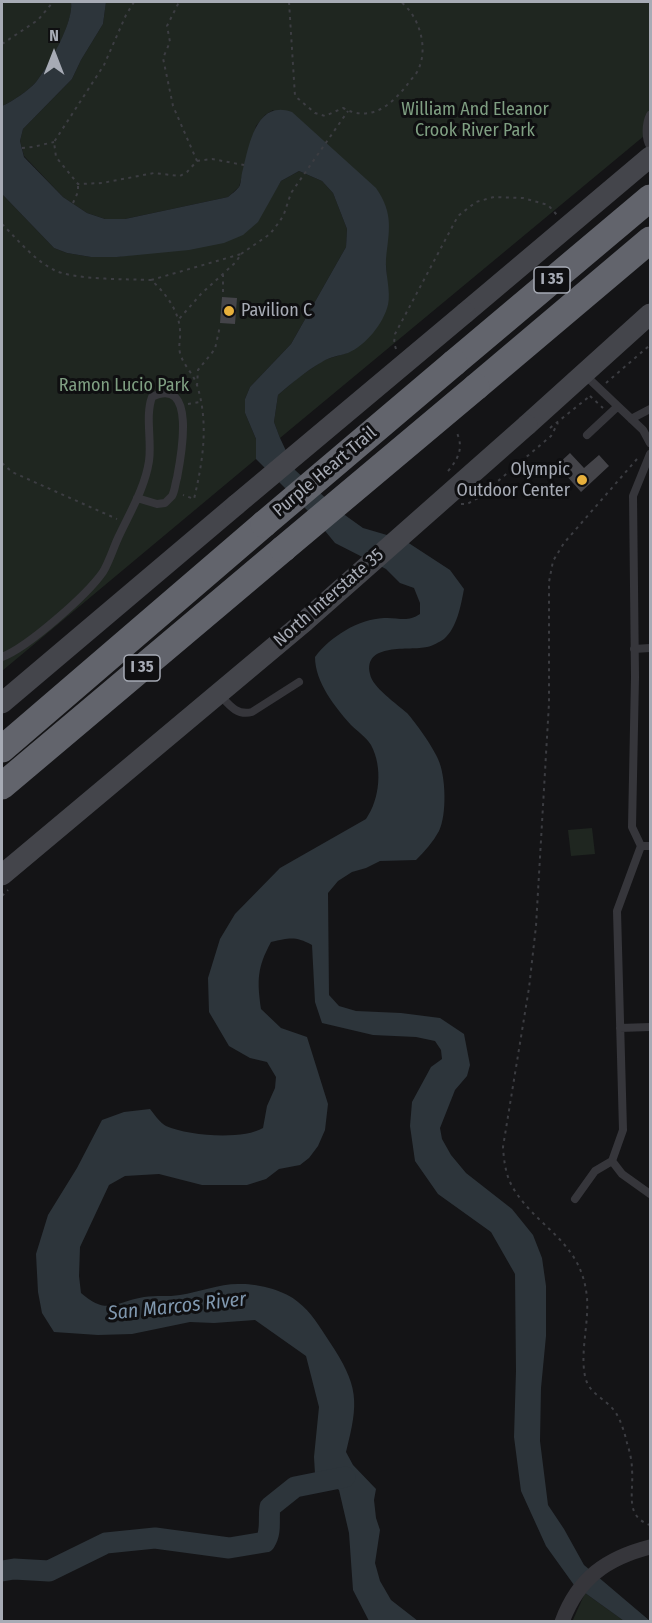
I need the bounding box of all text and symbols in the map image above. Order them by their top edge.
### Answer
north arrow [24,24,84,84]
text: N [49,26,59,45]
park label: William And Eleanor Crook River Park [401,99,549,142]
road number: I 35 [534,267,570,293]
place label: Pavilion C [241,300,312,322]
marker: Pavilion C [222,304,236,318]
park label: Ramon Lucio Park [59,375,189,397]
street label: Purple Heart Trail [269,422,381,522]
place label: Olympic Outdoor Center [457,459,570,502]
marker: Olympic Outdoor Center [575,473,589,487]
street label: North Interstate 35 [270,544,388,652]
road number: I 35 [124,655,160,681]
water label: San Marcos River [107,1288,247,1326]

